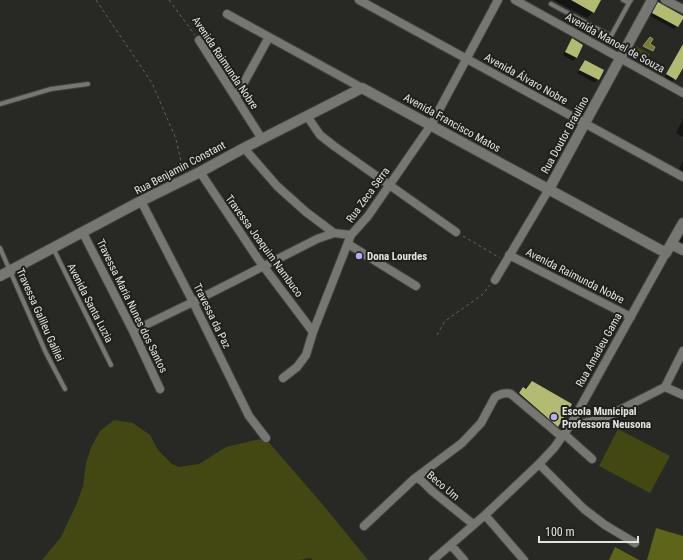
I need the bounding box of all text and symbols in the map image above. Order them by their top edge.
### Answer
street label: Avenida Manoel de Souza [563,10,667,76]
street label: Avenida Raimunda Nobre [189,14,261,112]
street label: Avenida Álvaro Nobre [482,51,570,107]
street label: Avenida Francisco Matos [401,91,503,155]
street label: Rua Doutor Braulino [538,94,592,176]
street label: Rua Benjamin Constant [132,139,228,197]
street label: Rua Zeca Serra [344,165,392,225]
street label: Travessa Joaquim Nambuco [223,192,306,300]
street label: Travessa Maria Nunes dos Santos [94,237,170,375]
street label: Avenida Raimunda Nobre [524,245,626,307]
place label: Dona Lourdes [367,250,427,263]
marker: Dona Lourdes [354,251,364,261]
street label: Avenida Santa Luzia [64,261,116,345]
street label: Travessa Galileu Galilei [14,266,66,364]
street label: Travessa da Paz [191,281,233,351]
street label: Rua Amadeu Gama [573,311,625,389]
place label: Escola Municipal Professora Neusona [562,405,651,431]
marker: Escola Municipal Professora Neusona [549,412,559,422]
street label: Beco Um [424,469,462,503]
scale bar [539,518,638,544]
text: 100 m [545,525,575,539]

